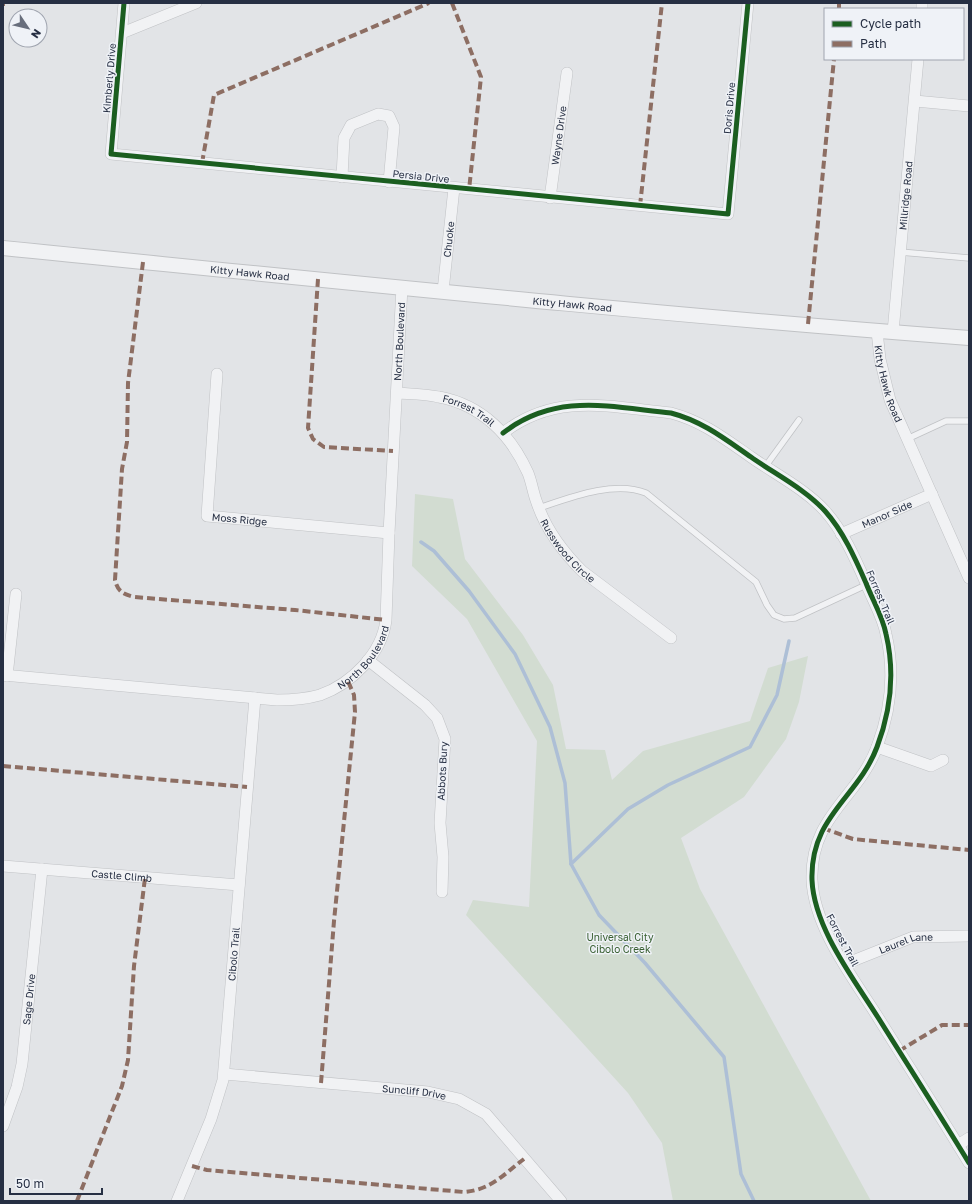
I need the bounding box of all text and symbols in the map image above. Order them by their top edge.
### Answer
north arrow [8,8,48,48]
legend [824,8,964,60]
text: Cycle path [860,16,921,31]
text: N [29,27,44,41]
text: Path [860,36,887,51]
street label: Kimberly Drive [100,42,118,113]
street label: Doris Drive [721,81,737,135]
street label: Wayne Drive [549,105,568,166]
street label: Millridge Road [896,160,915,231]
street label: Persia Drive [392,167,450,185]
street label: Chuoke [441,220,456,258]
street label: Kitty Hawk Road [209,263,290,283]
street label: Kitty Hawk Road [532,294,613,314]
street label: North Boulevard [391,302,407,381]
street label: Kitty Hawk Road [873,344,905,424]
street label: Forrest Trail [441,392,498,429]
street label: Manor Side [860,497,914,530]
street label: Moss Ridge [211,510,268,528]
street label: Russwood Circle [538,517,598,585]
street label: Forrest Trail [864,568,898,626]
street label: North Boulevard [335,624,391,692]
street label: Abbots Bury [434,741,450,801]
street label: Castle Climb [91,867,152,884]
street label: Forrest Trail [824,912,862,968]
street label: Cibolo Trail [225,927,242,981]
street label: Laurel Lane [877,930,933,956]
park label: Universal City Cibolo Creek [586,931,654,955]
street label: Sage Drive [20,973,37,1025]
street label: Suncliff Drive [382,1082,448,1102]
scale bar [10,1170,102,1196]
text: 50 m [16,1176,44,1191]

